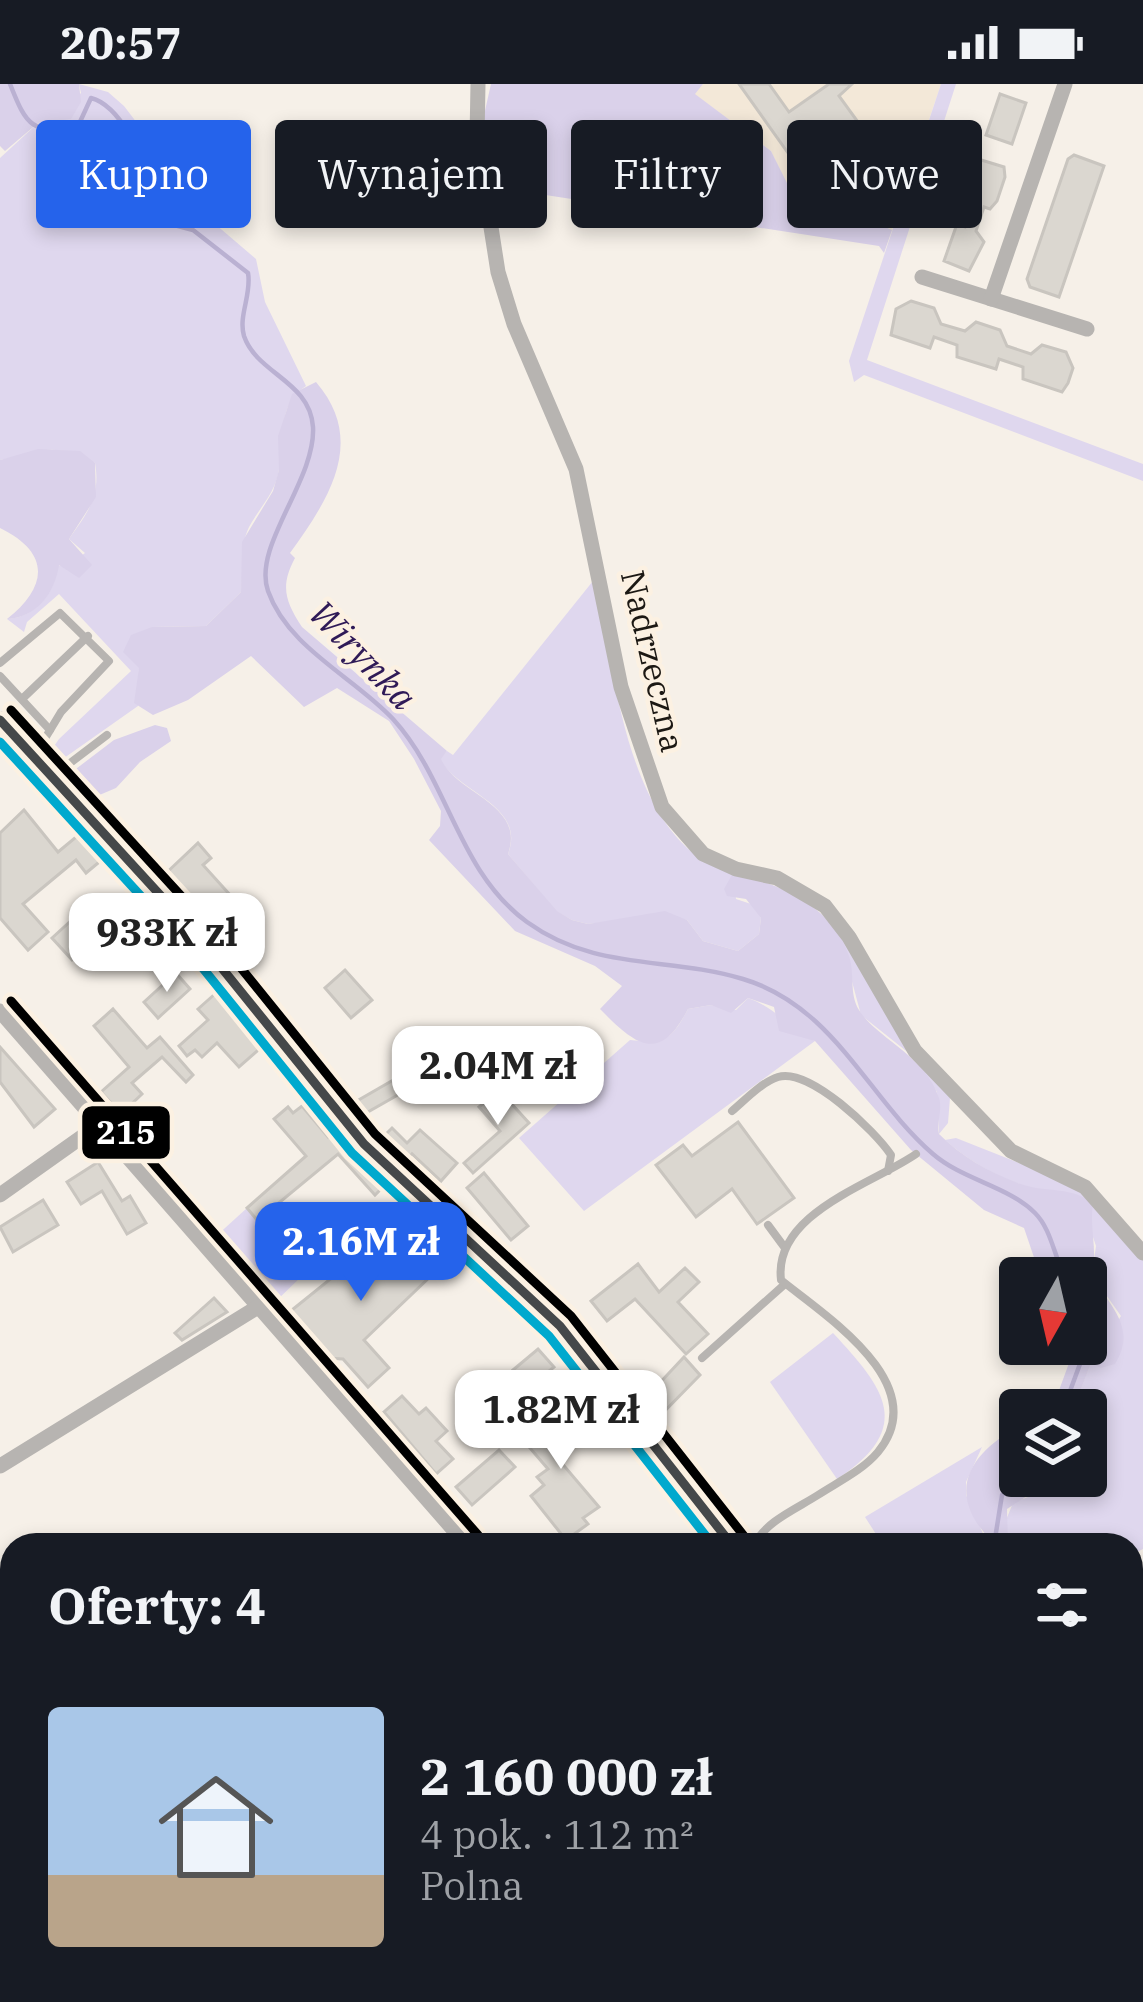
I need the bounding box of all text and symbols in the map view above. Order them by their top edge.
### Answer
text: 20:57 [60,13,182,71]
chip: Kupno [36,120,251,228]
chip: Wynajem [275,120,547,228]
chip: Filtry [571,120,763,228]
chip: Nowe [787,120,982,228]
street label: Nadrzeczna [612,566,695,756]
water label: Wirynka [300,590,427,720]
pin: 933K zł [56,893,278,995]
text: 933K zł [96,906,238,957]
pin: 2.04M zł [374,1026,622,1128]
text: 2.04M zł [419,1039,577,1090]
line badge: 215 [80,1104,172,1161]
text: 215 [96,1110,156,1153]
pin: 2.16M zł [237,1202,485,1304]
text: 2.16M zł [282,1215,440,1266]
north arrow [999,1257,1107,1365]
map controls [999,1257,1107,1497]
pin: 1.82M zł [437,1370,685,1472]
text: 1.82M zł [482,1383,640,1434]
button: layers [999,1389,1107,1497]
text: Oferty: 4 [48,1572,266,1638]
icon: filters [1029,1572,1095,1638]
text: 2 160 000 zł [420,1743,713,1809]
icon: home [144,1755,288,1899]
text: 4 pok. · 112 m² [420,1809,693,1860]
text: Polna [420,1860,524,1911]

